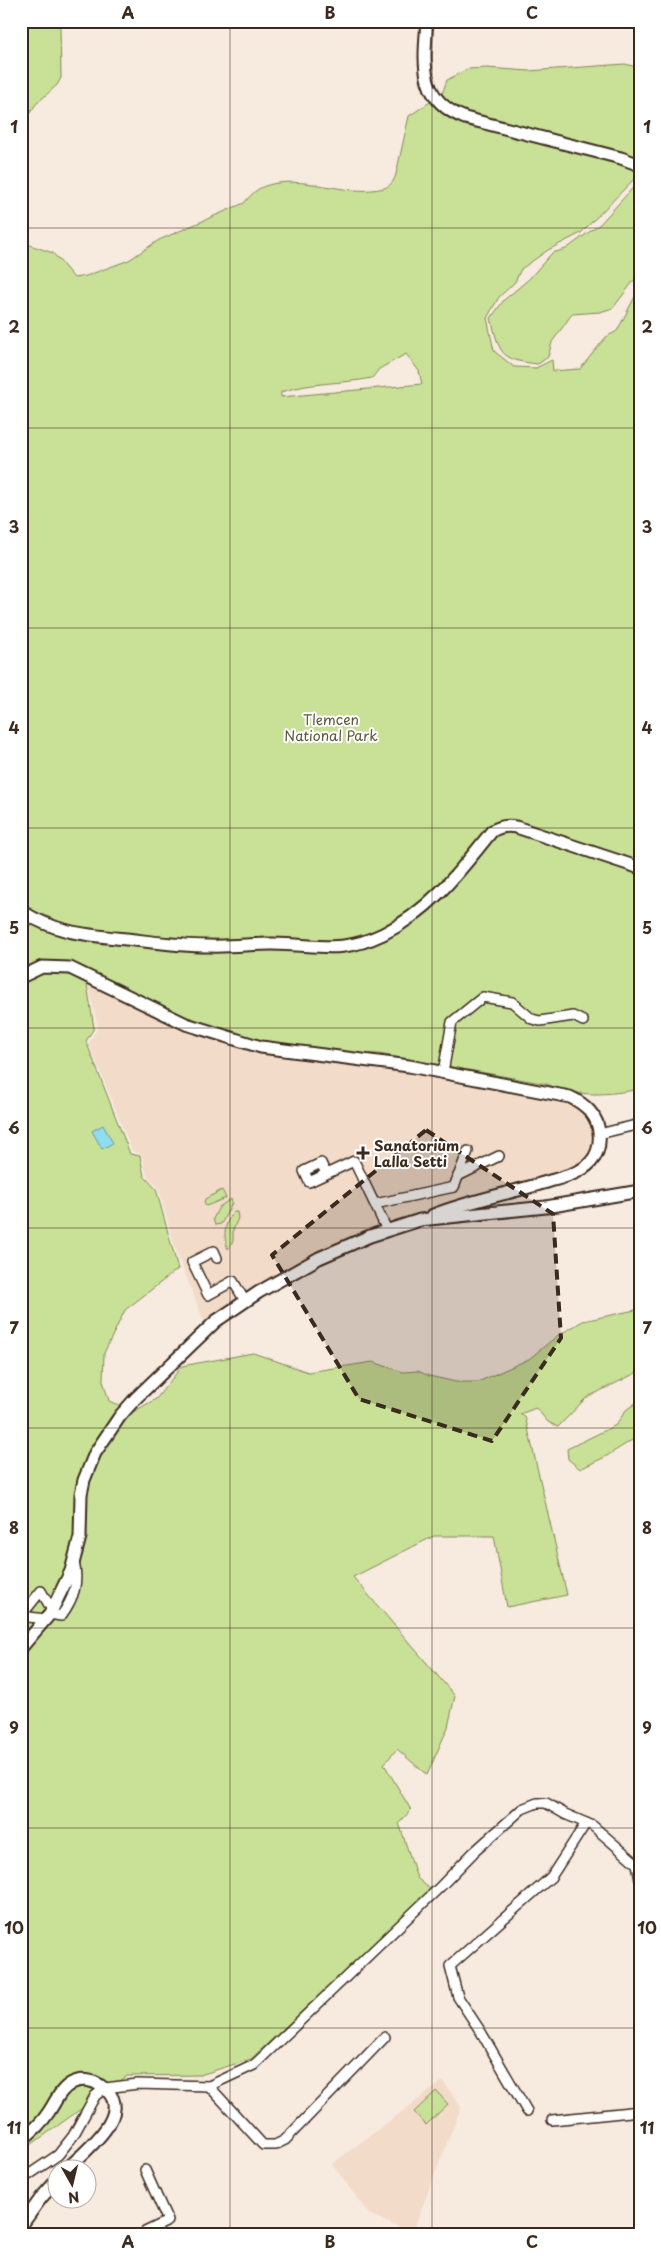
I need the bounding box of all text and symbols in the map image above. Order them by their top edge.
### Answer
text: A [122,0,135,24]
text: B [325,0,336,24]
text: C [526,0,538,24]
text: 1 [10,114,18,138]
text: 1 [643,114,651,138]
text: 2 [8,314,20,338]
text: 2 [641,314,653,338]
text: 3 [9,514,19,538]
text: 3 [642,514,652,538]
park label: Tlemcen National Park [284,709,378,746]
text: 4 [9,715,20,739]
text: 4 [642,715,653,739]
text: 5 [9,915,19,939]
text: 5 [642,915,652,939]
text: 6 [8,1115,20,1139]
text: 6 [641,1115,653,1139]
place label: Sanatorium Lalla Setti [374,1135,459,1172]
marker: Sanatorium Lalla Setti [356,1146,370,1160]
text: 7 [9,1315,19,1339]
text: 7 [642,1315,652,1339]
text: 8 [9,1515,19,1539]
text: 8 [642,1515,652,1539]
text: 9 [9,1715,19,1739]
text: 9 [642,1715,652,1739]
text: 10 [4,1915,24,1939]
text: 10 [637,1915,657,1939]
text: 11 [7,2115,21,2139]
text: 11 [640,2115,654,2139]
north arrow [48,2158,98,2208]
text: N [67,2186,81,2209]
text: A [122,2229,135,2253]
text: B [325,2229,336,2253]
text: C [526,2229,538,2253]

